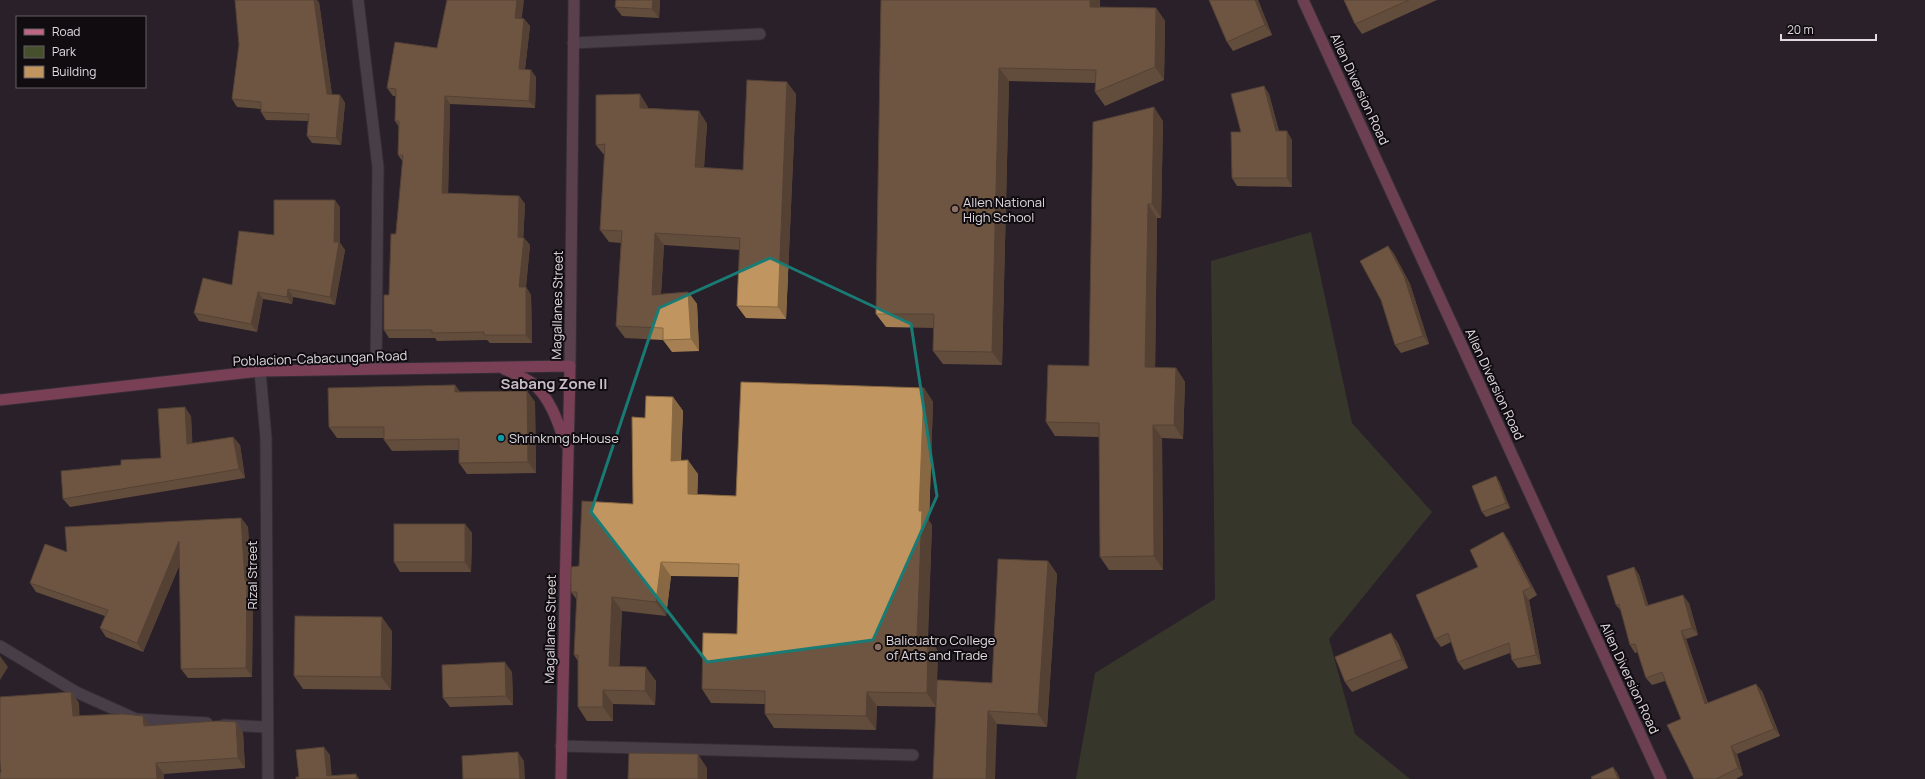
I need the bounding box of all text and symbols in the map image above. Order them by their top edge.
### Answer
legend [16,16,146,88]
scale bar [1781,16,1876,42]
text: 20 m [1787,21,1814,38]
text: Road [52,23,80,40]
street label: Allen Diversion Road [1326,30,1394,148]
text: Park [52,43,77,60]
text: Building [52,63,96,80]
place label: Allen National High School [963,193,1045,226]
marker: Allen National High School [950,204,960,214]
street label: Magallanes Street [547,250,567,360]
street label: Allen Diversion Road [1461,325,1529,443]
street label: Poblacion-Cabacungan Road [232,346,408,370]
district label: Sabang Zone II [501,373,607,394]
place label: Shrinknng bHouse [509,429,619,447]
marker: Shrinknng bHouse [496,433,506,443]
street label: Rizal Street [243,541,261,609]
street label: Magallanes Street [540,574,560,684]
street label: Allen Diversion Road [1596,619,1664,737]
place label: Balicuatro College of Arts and Trade [886,631,996,664]
marker: Balicuatro College of Arts and Trade [873,642,883,652]

